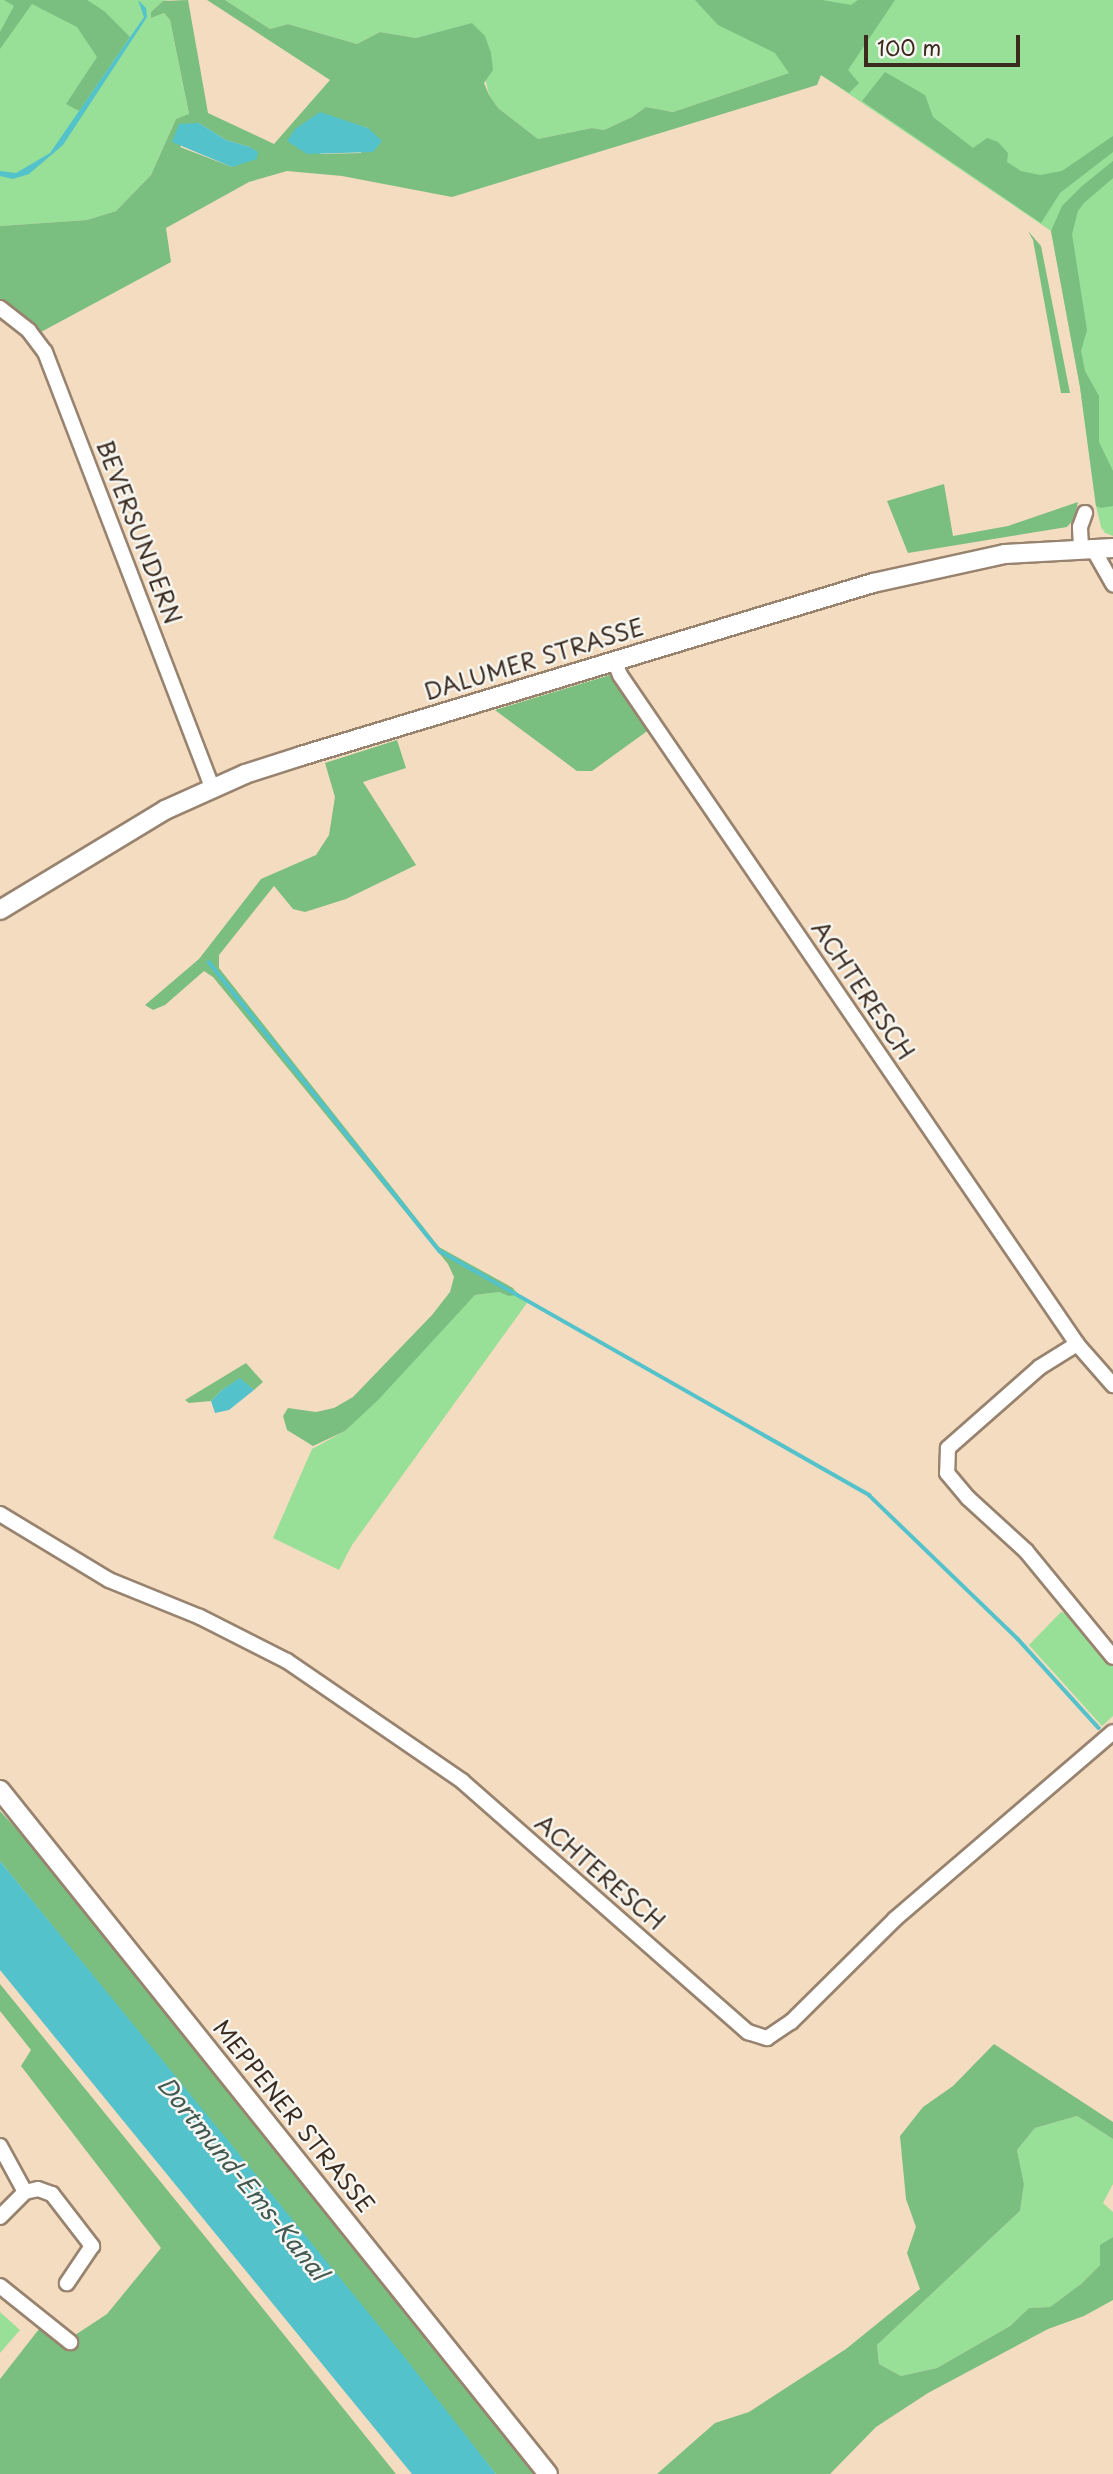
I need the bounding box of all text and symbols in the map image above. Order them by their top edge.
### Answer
scale bar [868,21,1024,65]
text: 100 m [877,31,941,63]
street label: BEVERSUNDERN [91,436,187,628]
street label: DALUMER STRASSE [419,612,649,706]
street label: ACHTERESCH [806,915,920,1065]
street label: ACHTERESCH [530,1809,670,1935]
street label: MEPPENER STRASSE [207,2013,381,2219]
water label: Dortmund-Ems-Kanal [152,2070,334,2286]

